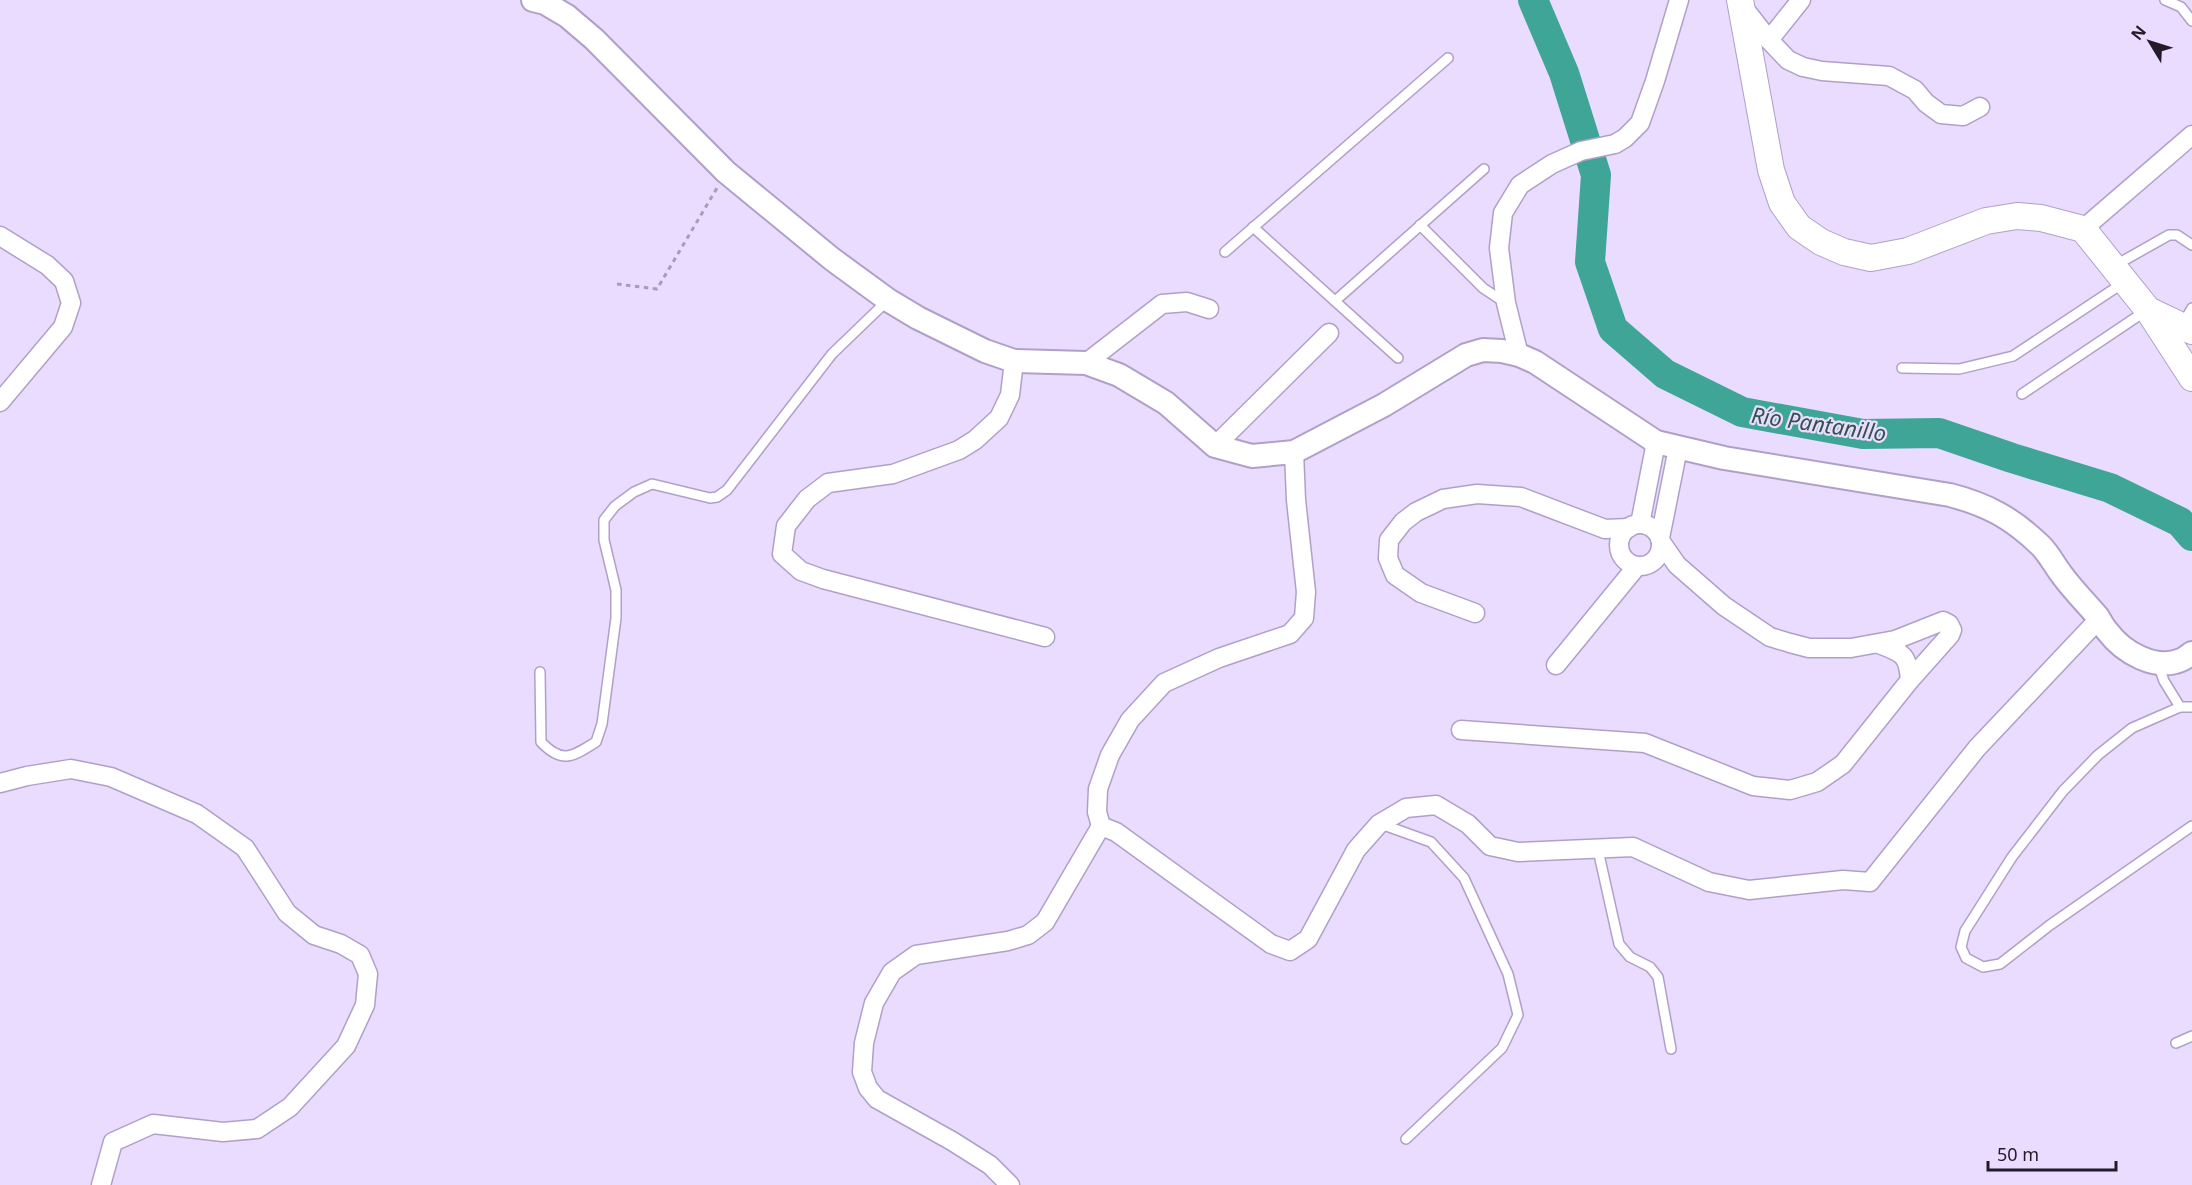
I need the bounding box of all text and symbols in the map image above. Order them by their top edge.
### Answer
north arrow [2120,12,2180,72]
text: N [2126,21,2151,45]
water label: Río Pantanillo [1750,399,1888,447]
scale bar [1988,1134,2116,1172]
text: 50 m [1997,1142,2039,1166]

